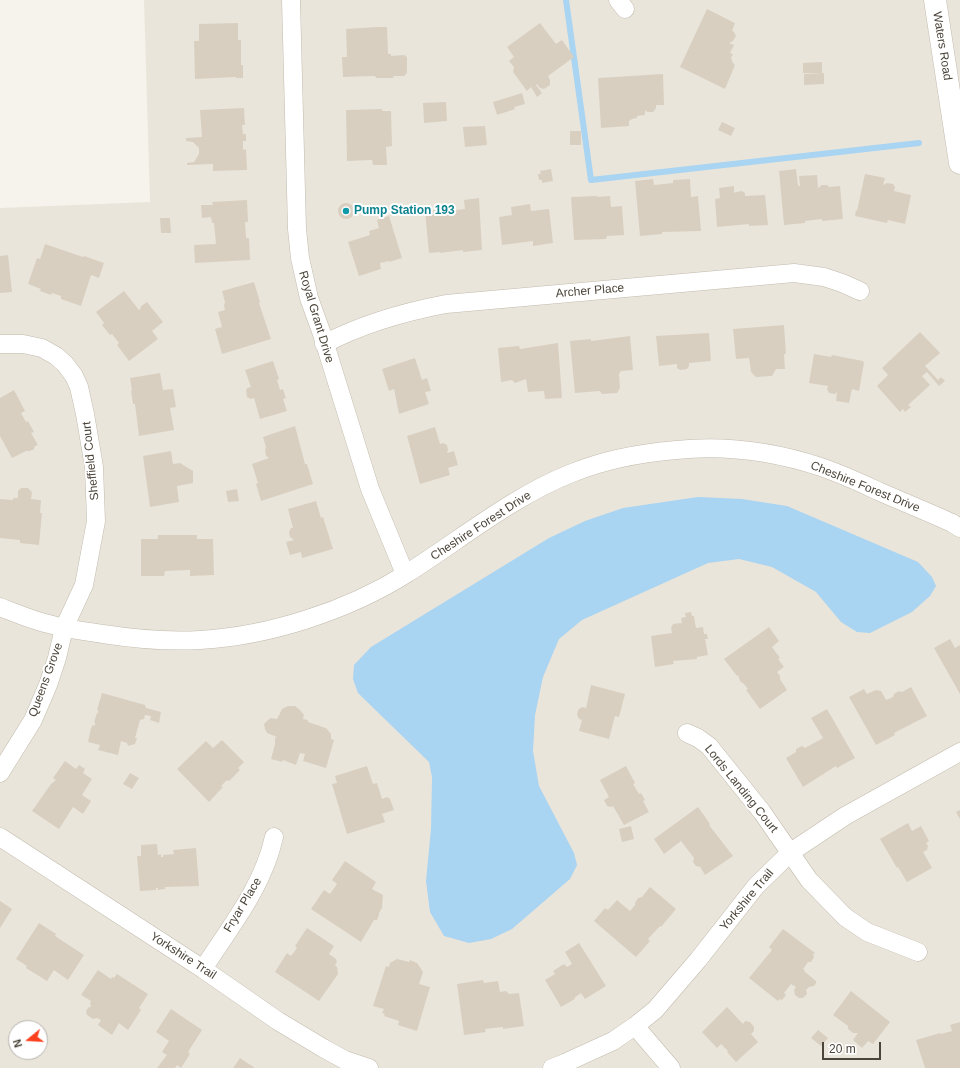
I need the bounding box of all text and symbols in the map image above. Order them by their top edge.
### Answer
street label: Waters Road [929,11,955,81]
place label: Pump Station 193 [354,204,455,218]
marker: Pump Station 193 [341,206,351,216]
street label: Royal Grant Drive [295,269,337,365]
street label: Archer Place [555,281,625,301]
street label: Sheffield Court [80,421,102,501]
street label: Cheshire Forest Drive [808,458,922,516]
street label: Cheshire Forest Drive [428,488,534,564]
street label: Queens Grove [26,641,66,719]
street label: Lords Landing Court [701,742,781,836]
street label: Yorkshire Trail [717,866,777,934]
street label: Fryar Place [221,875,265,935]
street label: Yorkshire Trail [147,929,219,983]
north arrow [8,1020,48,1060]
scale bar [824,1034,883,1060]
text: N [11,1038,24,1049]
text: 20 m [829,1042,856,1056]

